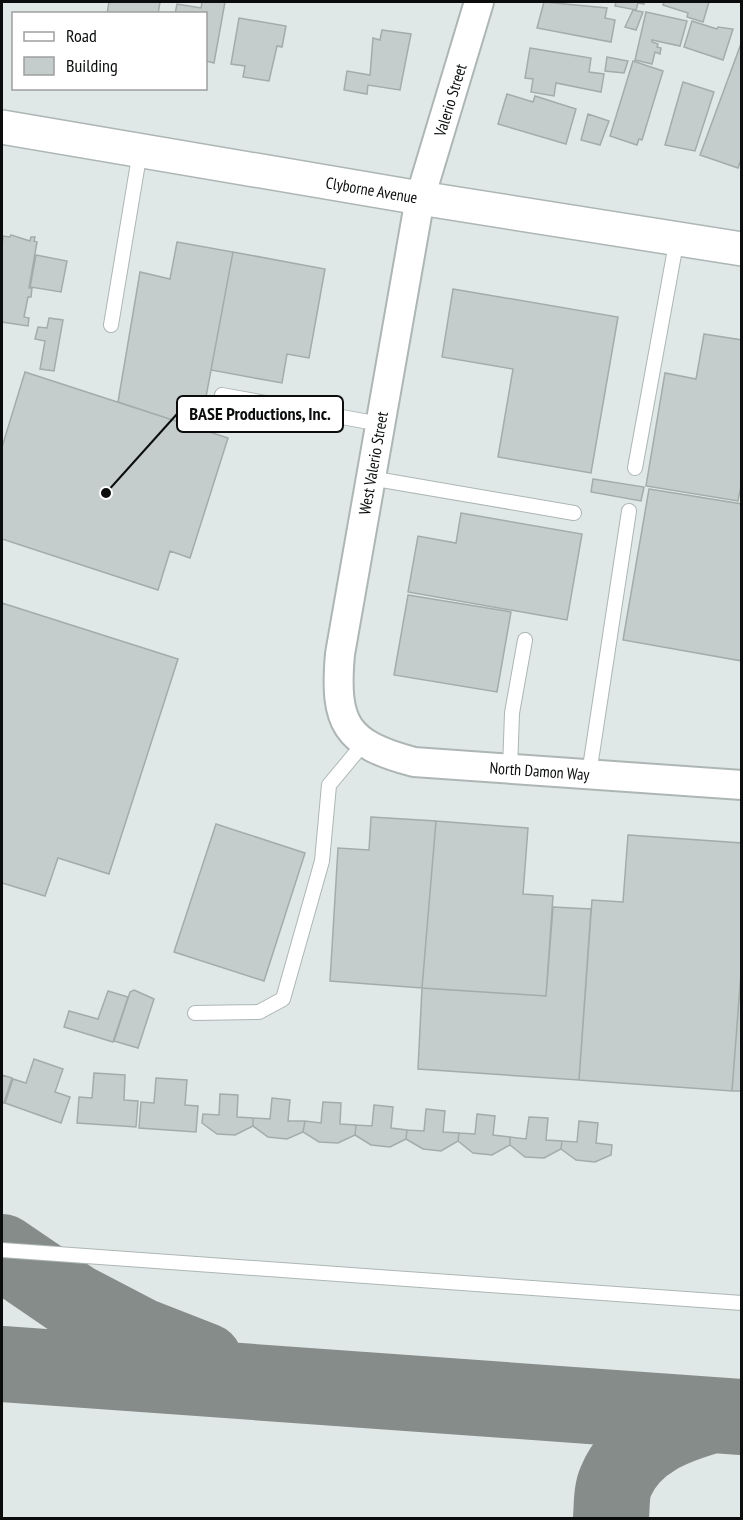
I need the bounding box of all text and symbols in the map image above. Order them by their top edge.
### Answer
legend [12,12,207,90]
text: Road [66,24,97,47]
text: Building [66,54,118,77]
street label: Valerio Street [429,61,471,140]
street label: Clyborne Avenue [324,172,419,207]
callout: BASE Productions, Inc. [177,396,343,432]
text: BASE Productions, Inc. [189,402,331,425]
street label: West Valerio Street [354,409,392,516]
street label: North Damon Way [489,757,590,784]

